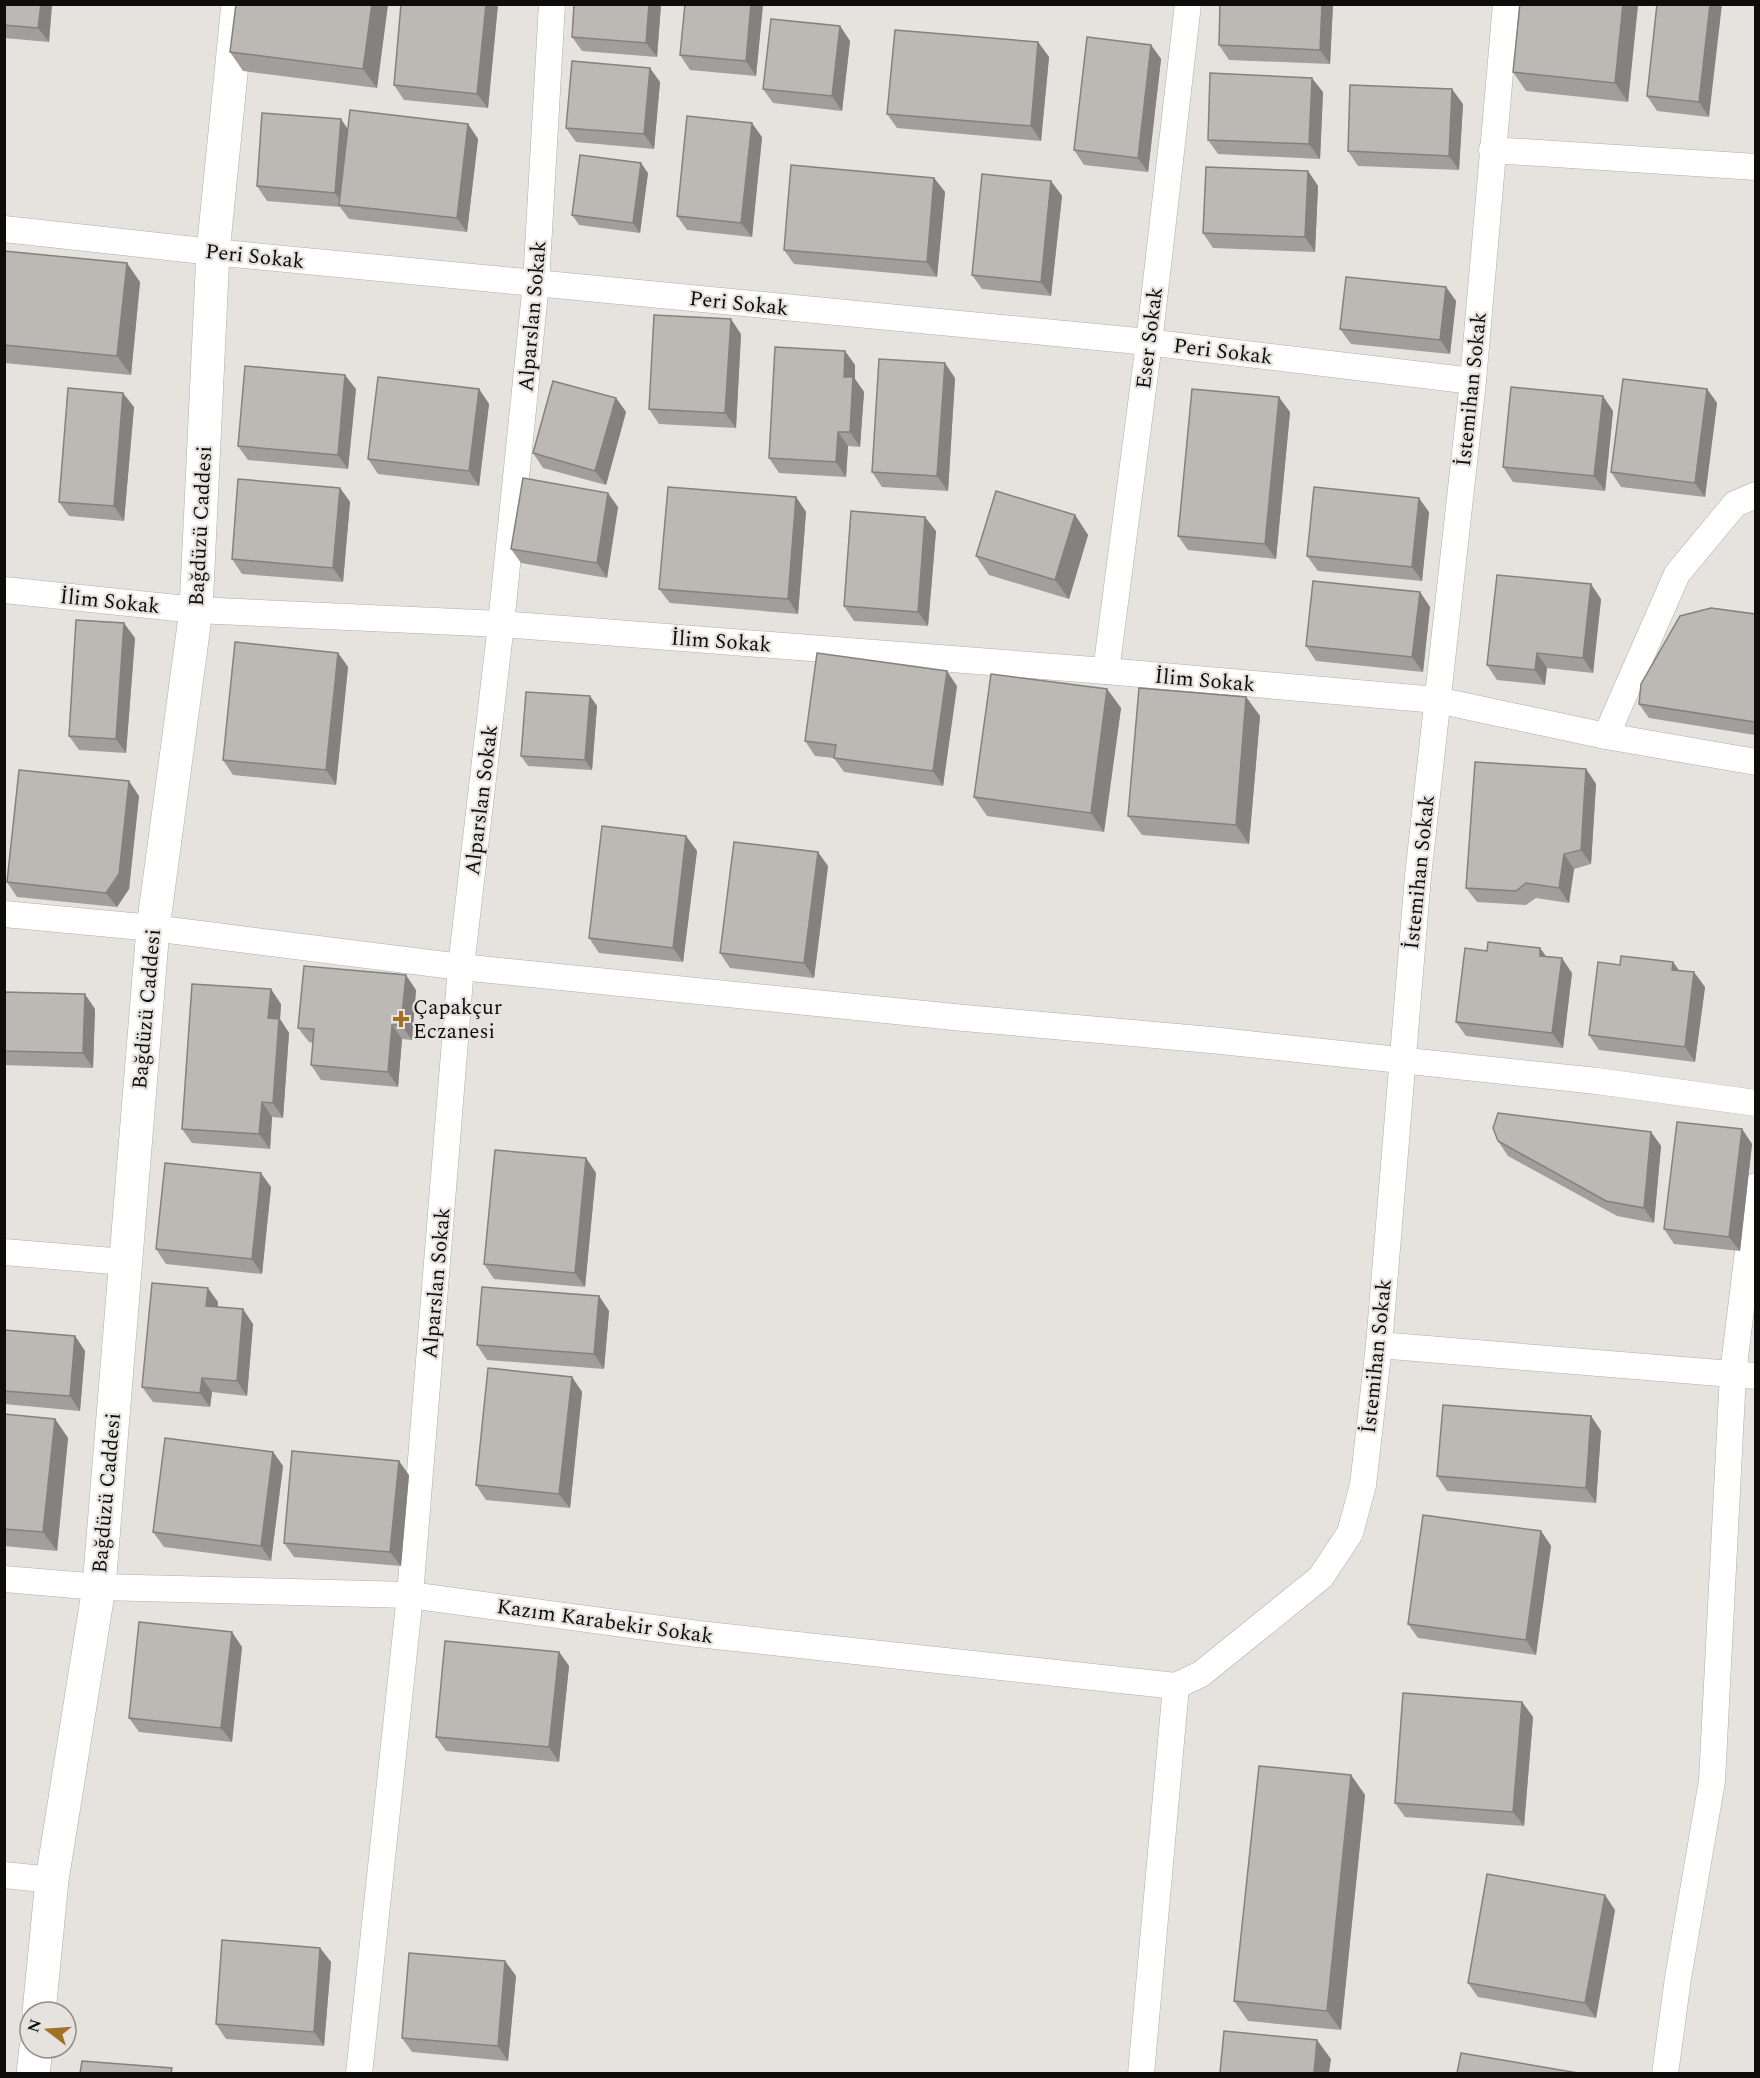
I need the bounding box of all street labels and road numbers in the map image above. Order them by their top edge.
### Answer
street label: Peri Sokak [204,236,306,278]
street label: Alparslan Sokak [510,239,556,393]
street label: Peri Sokak [688,283,790,325]
street label: Eser Sokak [1128,285,1172,391]
street label: İstemihan Sokak [1448,310,1496,468]
street label: Peri Sokak [1172,330,1274,374]
street label: Bağdüzü Caddesi [181,445,221,607]
street label: İlim Sokak [58,581,162,623]
street label: İlim Sokak [670,623,772,661]
street label: İlim Sokak [1153,661,1257,701]
street label: Alparslan Sokak [457,723,507,877]
street label: İstemihan Sokak [1396,793,1444,951]
street label: Bağdüzü Caddesi [124,928,170,1091]
street label: Alparslan Sokak [414,1206,460,1360]
street label: İstemihan Sokak [1353,1277,1401,1435]
street label: Bağdüzü Caddesi [84,1412,130,1575]
street label: Kazım Karabekir Sokak [495,1591,715,1653]

